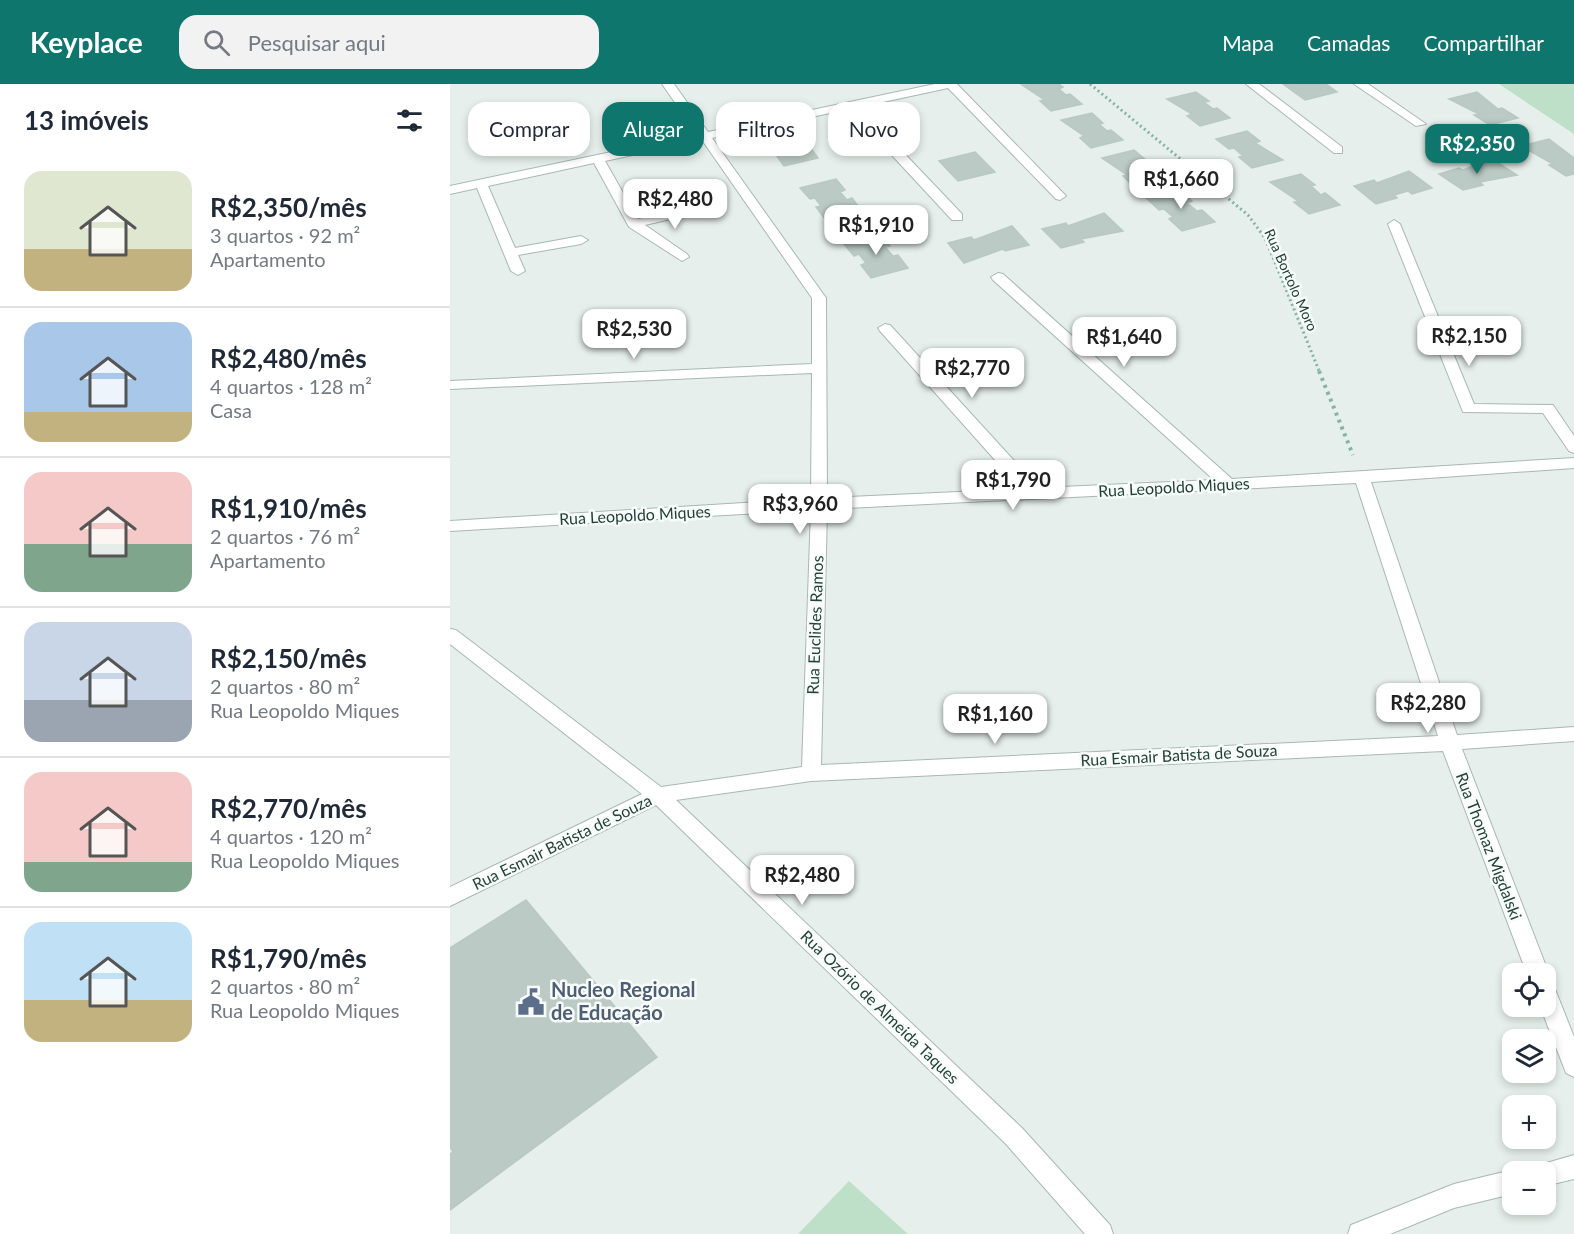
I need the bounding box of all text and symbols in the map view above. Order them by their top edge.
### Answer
search box [179,15,599,69]
text: Keyplace [30,25,143,59]
icon: search [200,26,233,59]
text: Pesquisar aqui [248,29,386,56]
text: Mapa [1222,30,1274,55]
text: Camadas [1307,30,1390,55]
text: Compartilhar [1423,30,1544,55]
chip: Comprar [468,102,590,156]
chip: Alugar [602,102,704,156]
chip: Filtros [716,102,816,156]
chip: Novo [828,102,920,156]
text: 13 imóveis [24,104,149,136]
icon: filters [393,104,426,137]
pin: R$2,350 [1422,124,1532,175]
text: R$2,350 [1439,131,1515,155]
pin: R$1,660 [1126,159,1236,210]
text: R$1,660 [1143,166,1219,190]
pin: R$2,480 [620,179,730,230]
text: R$2,480 [637,186,713,210]
text: R$2,350/mês [210,191,367,223]
icon: home [72,195,144,267]
pin: R$1,910 [821,205,931,256]
text: R$1,910 [838,212,914,236]
text: 3 quartos · 92 m² [210,223,360,247]
street label: Rua Bortolo Moro [1261,226,1322,334]
text: Apartamento [210,247,326,271]
pin: R$2,530 [579,309,689,360]
text: R$2,530 [596,316,672,340]
pin: R$2,150 [1414,316,1524,367]
pin: R$1,640 [1069,317,1179,368]
text: R$2,150 [1431,323,1507,347]
text: R$1,640 [1086,324,1162,348]
text: R$2,480/mês [210,342,367,374]
icon: home [72,346,144,418]
pin: R$2,770 [917,348,1027,399]
text: R$2,770 [934,355,1010,379]
text: 4 quartos · 128 m² [210,374,372,398]
text: Casa [210,398,252,422]
pin: R$1,790 [958,460,1068,511]
text: R$1,790 [975,467,1051,491]
street label: Rua Leopoldo Miques [1098,473,1250,500]
pin: R$3,960 [745,484,855,535]
text: R$3,960 [762,491,838,515]
text: R$1,910/mês [210,492,367,524]
icon: home [72,496,144,568]
street label: Rua Leopoldo Miques [559,501,711,528]
text: 2 quartos · 76 m² [210,524,360,548]
text: Apartamento [210,548,326,572]
street label: Rua Euclides Ramos [803,555,826,695]
text: R$2,150/mês [210,642,367,674]
icon: home [72,646,144,718]
text: 2 quartos · 80 m² [210,674,360,698]
pin: R$2,280 [1373,683,1483,734]
text: R$2,280 [1390,690,1466,714]
pin: R$1,160 [940,694,1050,745]
text: Rua Leopoldo Miques [210,698,400,722]
text: R$1,160 [957,701,1033,725]
street label: Rua Esmair Batista de Souza [1080,740,1278,769]
street label: Rua Thomaz Migdalski [1453,769,1526,922]
street label: Rua Esmair Batista de Souza [469,790,655,893]
text: R$2,770/mês [210,792,367,824]
icon: home [72,796,144,868]
text: 4 quartos · 120 m² [210,824,372,848]
text: Rua Leopoldo Miques [210,848,400,872]
pin: R$2,480 [747,855,857,906]
text: R$2,480 [764,862,840,886]
street label: Rua Ozório de Almeida Taques [797,926,963,1087]
text: R$1,790/mês [210,942,367,974]
icon: home [72,946,144,1018]
map controls [1502,963,1556,1215]
button: locate [1502,963,1556,1017]
text: 2 quartos · 80 m² [210,974,360,998]
place label: Nucleo Regional de Educação [551,977,696,1024]
public building icon: Nucleo Regional de Educação [516,987,546,1017]
text: Rua Leopoldo Miques [210,998,400,1022]
button: layers [1502,1029,1556,1083]
button: + [1502,1095,1556,1149]
button: − [1502,1161,1556,1215]

